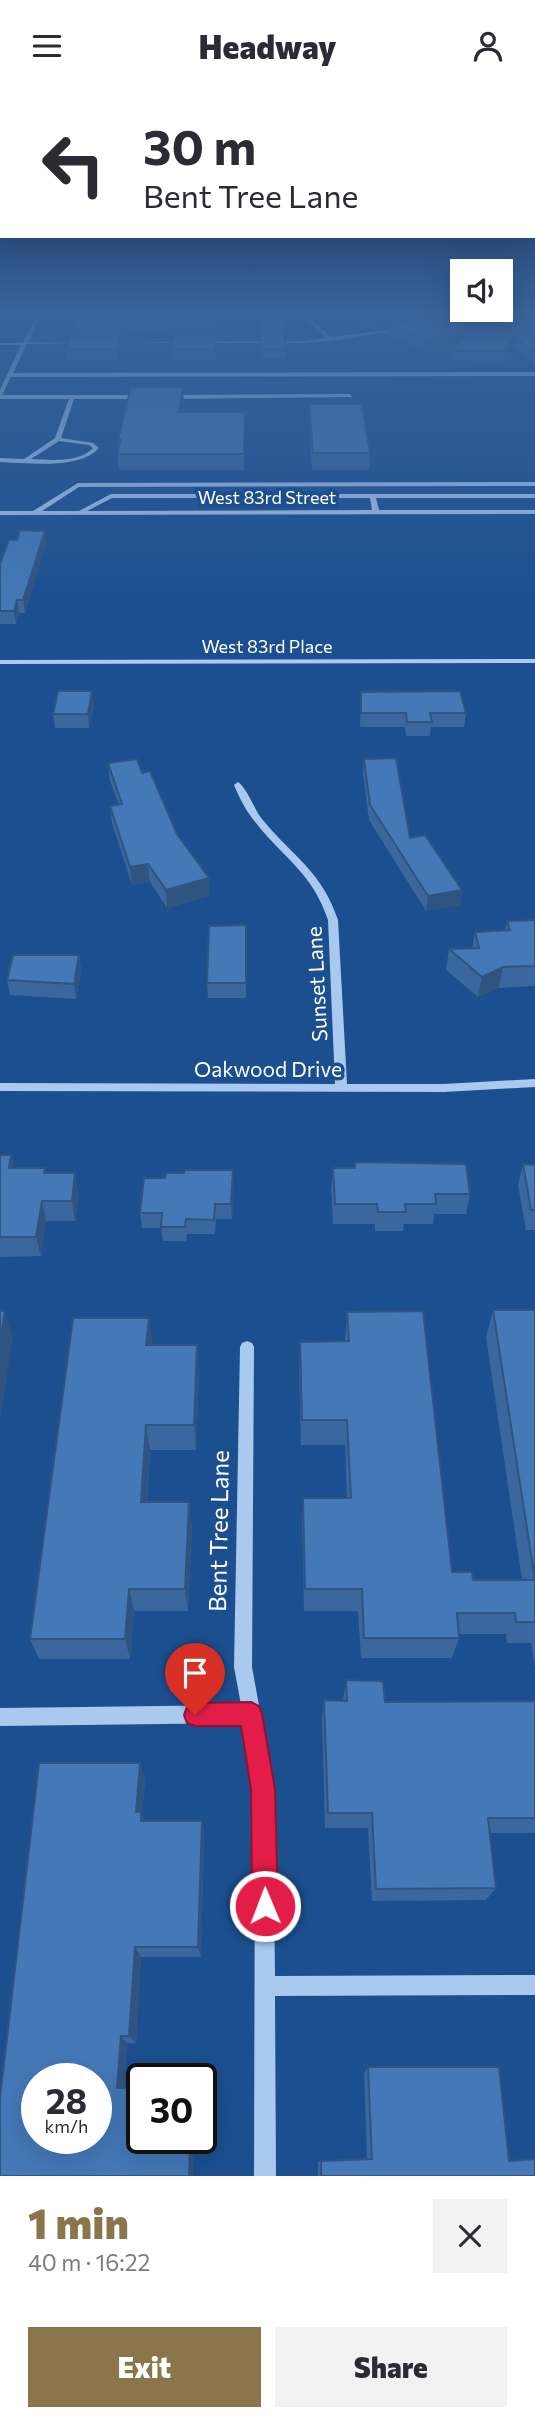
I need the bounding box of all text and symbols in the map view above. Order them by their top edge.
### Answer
text: Headway [199,26,336,66]
icon: menu [28,27,66,65]
icon: person [469,27,507,65]
text: 30 m [143,115,256,175]
icon: left [28,119,119,210]
text: Bent Tree Lane [143,175,358,215]
map controls [450,259,513,322]
button: sound [450,259,513,322]
street label: West 83rd Street [198,486,336,508]
street label: West 83rd Place [201,635,333,657]
street label: Sunset Lane [300,926,332,1042]
street label: Oakwood Drive [194,1056,342,1081]
street label: Bent Tree Lane [202,1450,234,1612]
pin [165,1643,225,1715]
icon: arrive [176,1654,214,1692]
position arrow [228,1869,302,1943]
speed limit sign: 30 [126,2063,217,2154]
text: 28 [46,2078,87,2121]
text: km/h [45,2115,88,2137]
text: 1 min [28,2196,129,2248]
button: close [433,2199,507,2273]
text: 40 m · 16:22 [28,2248,150,2276]
button: Exit [28,2327,261,2407]
button: Share [275,2327,507,2407]

